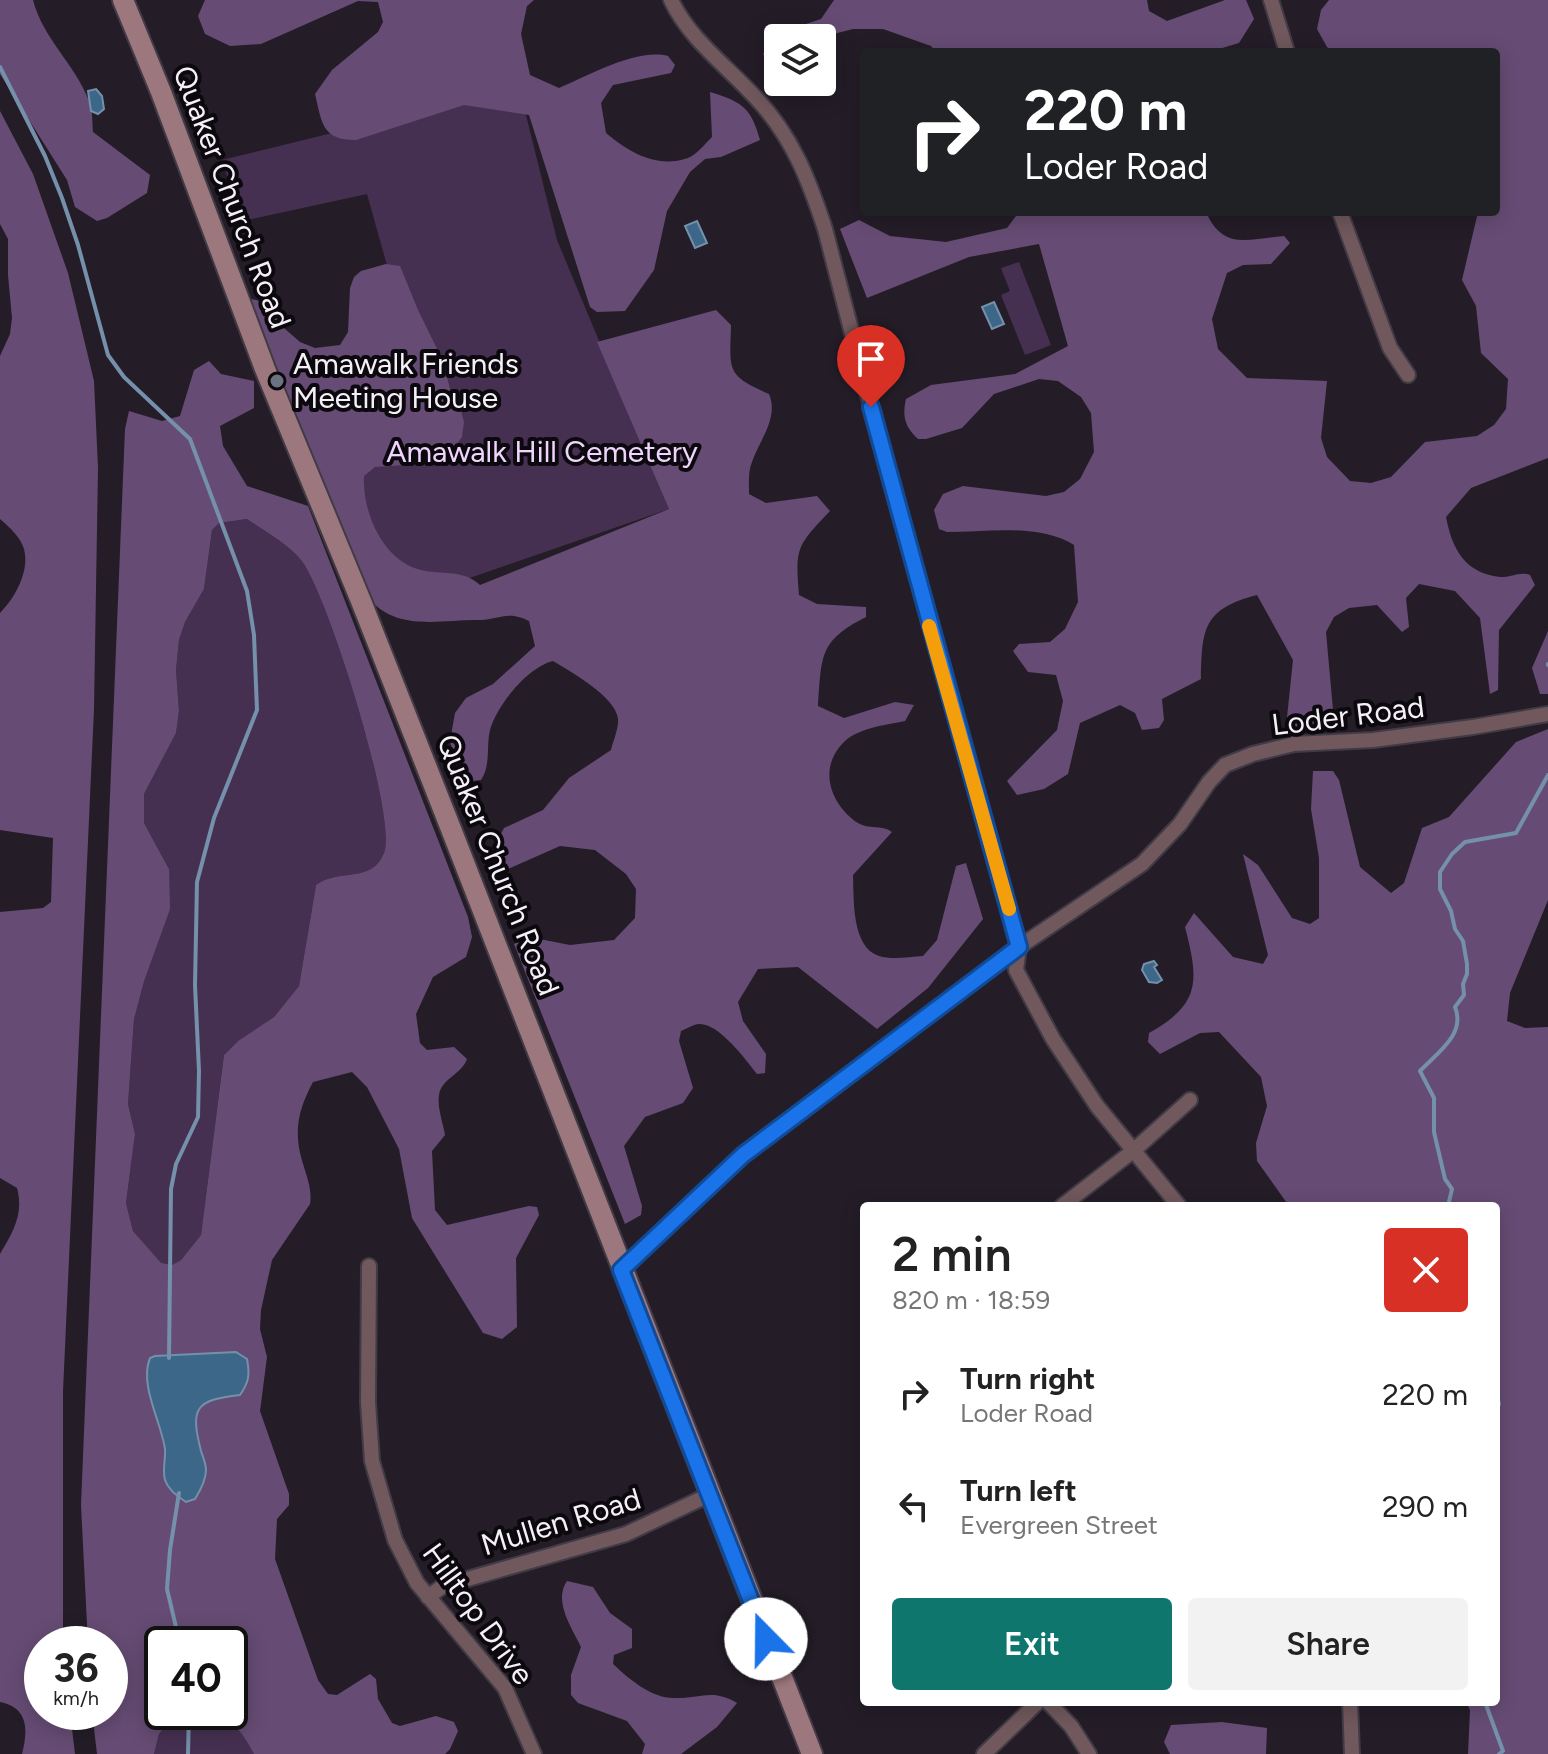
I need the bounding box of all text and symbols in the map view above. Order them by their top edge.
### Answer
map controls [764,24,836,96]
button: layers [764,24,836,96]
street label: Quaker Church Road [165,60,300,333]
text: 220 m [1024,77,1187,144]
icon: right [892,80,996,184]
text: Loder Road [1024,145,1208,188]
pin [837,325,905,407]
icon: arrive [849,337,893,381]
place label: Amawalk Friends Meeting House [293,345,519,416]
marker: Amawalk Friends Meeting House [268,372,286,390]
park label: Amawalk Hill Cemetery [386,433,698,470]
street label: Loder Road [1269,688,1426,743]
street label: Quaker Church Road [429,729,568,1001]
text: 2 min [892,1225,1012,1283]
button: close [1384,1228,1468,1312]
text: 820 m · 18:59 [892,1284,1050,1316]
text: Turn right [960,1360,1095,1397]
icon: right [892,1372,936,1416]
text: 220 m [1382,1376,1468,1413]
text: Loder Road [960,1397,1093,1429]
text: Turn left [960,1472,1077,1509]
street label: Mullen Road [477,1480,645,1563]
icon: left [892,1484,936,1528]
text: 290 m [1382,1488,1468,1525]
text: Evergreen Street [960,1509,1158,1541]
street label: Hilltop Drive [415,1536,542,1692]
position arrow [724,1597,808,1681]
button: Exit [892,1598,1172,1690]
button: Share [1188,1598,1468,1690]
speed limit sign: 40 [144,1626,248,1730]
text: 36 [53,1644,99,1692]
text: km/h [53,1686,99,1710]

